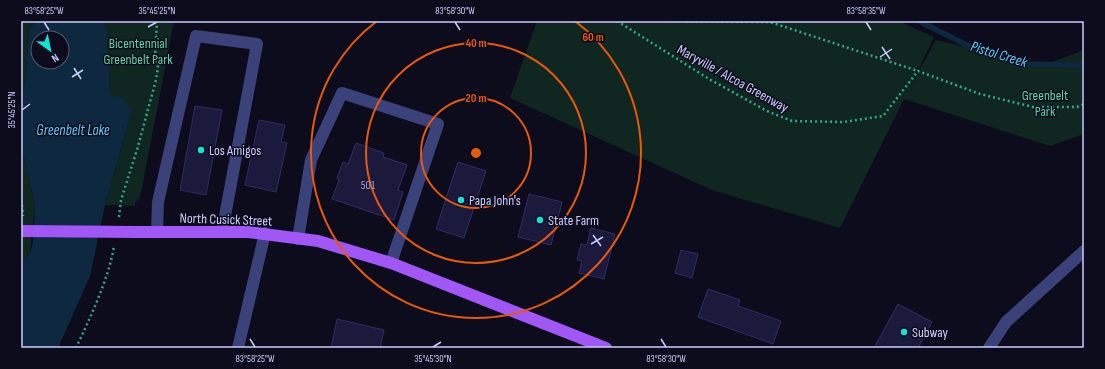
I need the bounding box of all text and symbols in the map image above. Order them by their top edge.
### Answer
text: 83°58'25"W [24,5,64,17]
text: 35°45'25"N [139,5,175,17]
text: 83°58'30"W [435,5,475,17]
text: 83°58'35"W [846,5,886,17]
north arrow [30,30,70,70]
text: 60 m [582,30,604,45]
park label: Bicentennial Greenbelt Park [103,35,173,68]
text: 40 m [465,36,487,51]
water label: Pistol Creek [968,37,1030,72]
street label: Maryville / Alcoa Greenway [674,41,792,116]
text: N [49,51,61,65]
park label: Greenbelt Park [1022,87,1068,120]
text: 20 m [466,91,486,106]
text: 35°45'25"N [6,92,18,128]
water label: Greenbelt Lake [36,121,110,140]
place label: Los Amigos [209,142,261,159]
marker: Los Amigos [196,145,206,155]
centre of rings [469,146,483,160]
house number: 501 [361,178,376,193]
place label: Papa John's [469,192,521,209]
marker: Papa John's [456,195,466,205]
street label: North Cusick Street [179,209,273,230]
place label: State Farm [548,212,599,229]
marker: State Farm [535,215,545,225]
place label: Subway [912,324,949,341]
marker: Subway [899,327,909,337]
text: 83°58'25"W [235,353,275,365]
text: 35°45'30"N [414,353,452,365]
text: 83°58'30"W [646,353,686,365]

